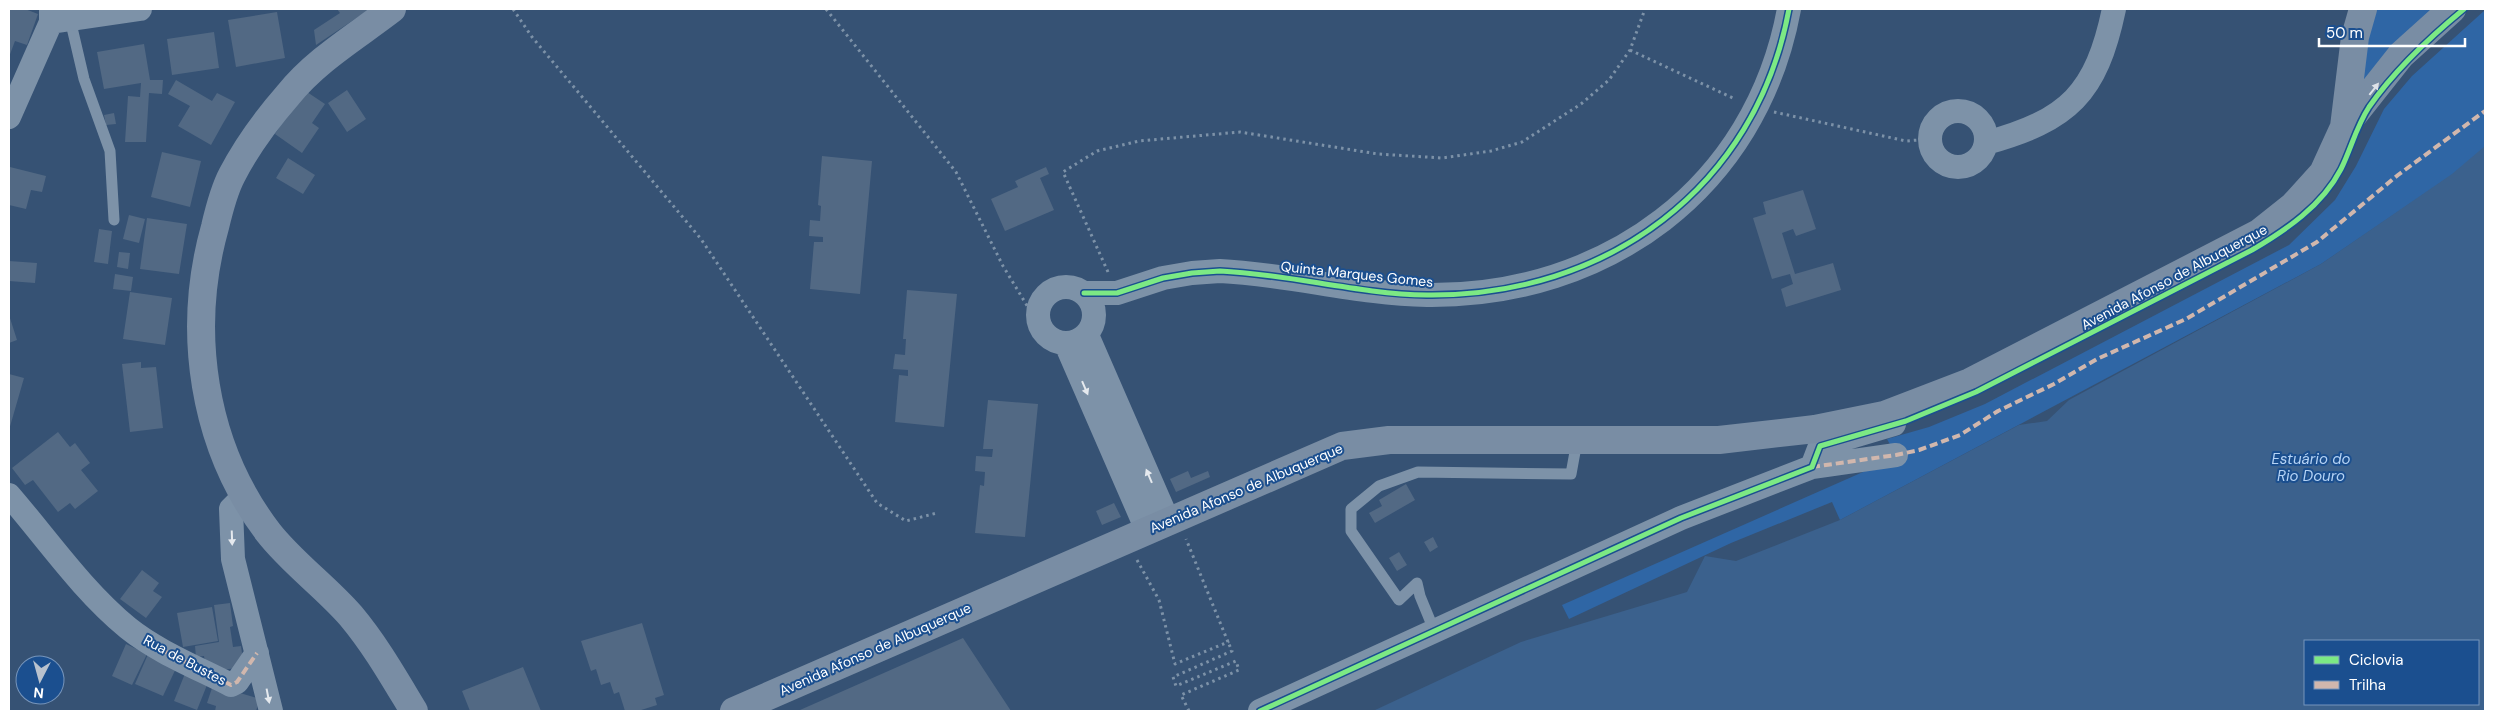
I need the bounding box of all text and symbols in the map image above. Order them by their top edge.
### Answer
scale bar [2319,15,2465,47]
text: 50 m [2326,23,2363,43]
one-way arrow [2369,83,2380,96]
street label: Avenida Afonso de Albuquerque [2078,220,2270,334]
street label: Quinta Marques Gomes [1280,257,1434,291]
one-way arrow [1082,381,1090,396]
street label: Avenida Afonso de Albuquerque [1147,439,1345,537]
water label: Estuário do Rio Douro [2272,449,2350,486]
one-way arrow [1145,468,1153,483]
one-way arrow [228,530,236,546]
street label: Avenida Afonso de Albuquerque [776,598,974,700]
street label: Rua de Bustes [140,631,230,689]
legend [2304,640,2479,705]
text: Ciclovia [2349,650,2403,670]
north arrow [15,655,65,705]
text: Trilha [2349,675,2386,695]
text: N [33,683,45,702]
one-way arrow [264,688,272,703]

